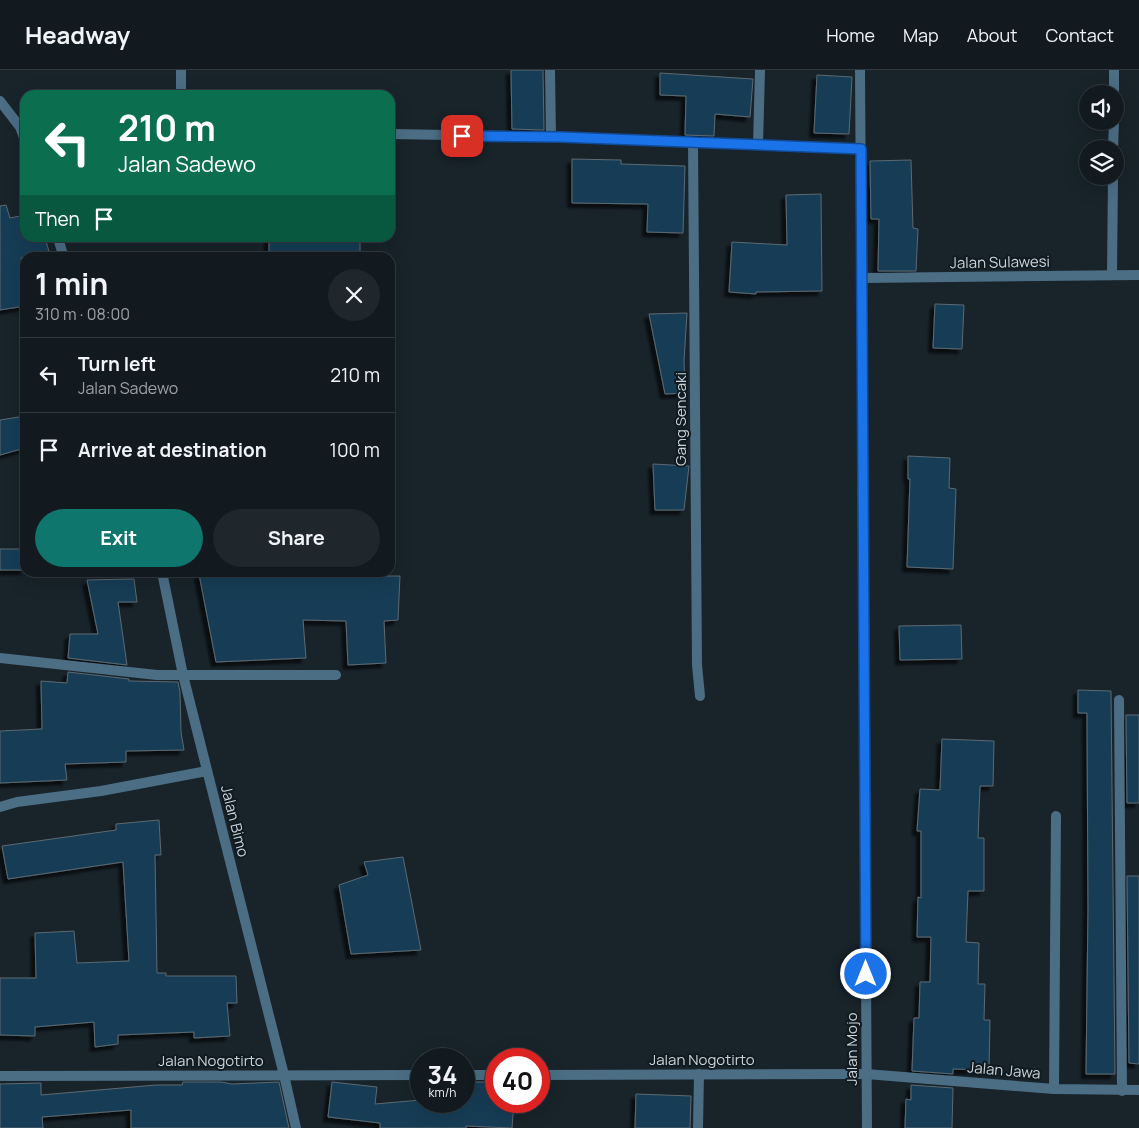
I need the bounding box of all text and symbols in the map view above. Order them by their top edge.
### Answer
text: Headway [25,18,130,51]
text: Home [826,23,875,47]
text: Map [903,23,939,47]
text: About [967,23,1017,47]
text: Contact [1045,23,1114,47]
map controls [1079,85,1124,185]
button: sound [1079,85,1124,130]
text: 210 m [118,104,216,152]
icon: left [35,110,100,175]
pin [441,115,483,157]
icon: arrive [448,122,476,150]
button: layers [1079,140,1124,185]
text: Jalan Sadewo [118,149,256,179]
icon: arrive [90,205,118,233]
text: Then [35,206,80,232]
street label: Jalan Sulawesi [950,251,1050,273]
text: 1 min [35,263,108,304]
button: close [328,269,380,321]
text: 310 m · 08:00 [35,303,130,325]
text: Turn left [78,351,156,377]
icon: left [35,361,63,389]
text: 210 m [330,362,380,388]
street label: Gang Sencaki [670,372,691,466]
text: Jalan Sadewo [78,377,178,399]
icon: arrive [35,436,63,464]
text: Arrive at destination [78,437,267,463]
text: 100 m [329,437,380,463]
button: Exit [35,509,203,567]
button: Share [213,509,380,567]
street label: Jalan Bimo [216,783,254,859]
position arrow [839,947,891,999]
street label: Jalan Mojo [841,1012,862,1086]
speed limit sign: 40 [485,1048,550,1113]
street label: Jalan Nogotirto [649,1049,755,1070]
street label: Jalan Nogotirto [158,1050,264,1071]
street label: Jalan Jawa [967,1056,1041,1084]
text: 34 [428,1057,457,1092]
text: km/h [429,1084,456,1101]

